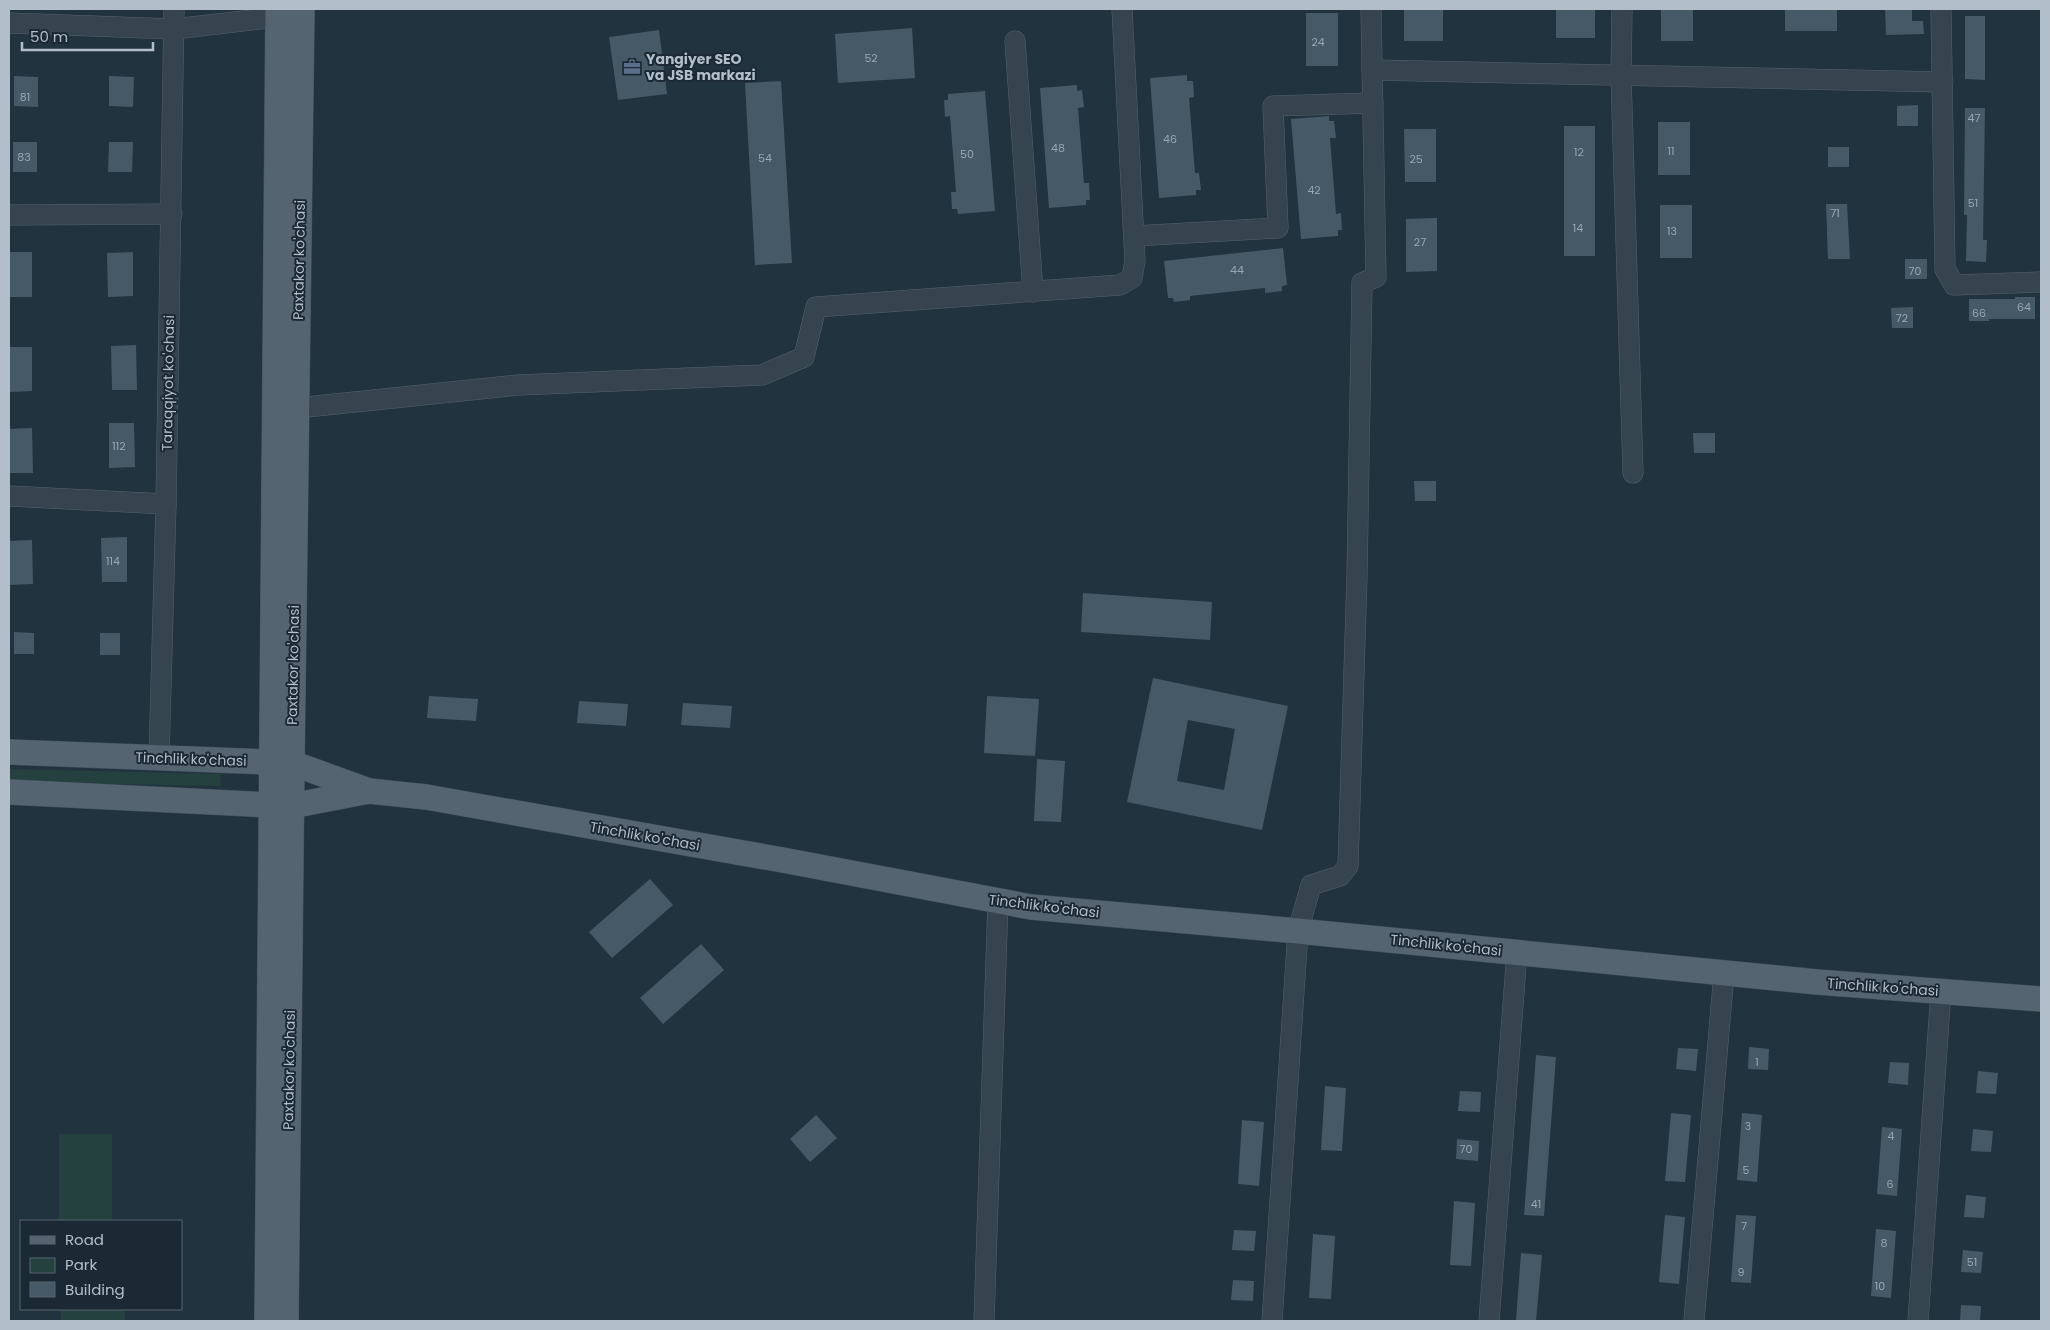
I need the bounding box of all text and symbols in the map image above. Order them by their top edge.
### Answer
scale bar [22,20,154,52]
text: 50 m [30,26,68,47]
house number: 24 [1311,34,1325,50]
place label: Yangiyer SEO va JSB markazi [646,49,756,85]
house number: 52 [864,50,878,66]
office icon: Yangiyer SEO va JSB markazi [622,57,642,77]
house number: 81 [20,89,30,105]
house number: 47 [1968,110,1980,126]
house number: 46 [1163,131,1177,147]
house number: 48 [1051,140,1065,156]
house number: 11 [1667,143,1675,159]
house number: 12 [1574,144,1584,160]
house number: 50 [960,146,974,162]
house number: 83 [17,149,31,165]
house number: 54 [758,150,772,166]
house number: 25 [1409,151,1423,167]
house number: 42 [1307,182,1321,198]
house number: 51 [1968,195,1978,211]
street label: Paxtakor ko'chasi [288,200,310,320]
house number: 71 [1830,205,1840,221]
house number: 14 [1573,220,1583,236]
house number: 13 [1667,223,1677,239]
house number: 27 [1414,234,1426,250]
house number: 44 [1230,262,1244,278]
house number: 70 [1909,263,1922,279]
house number: 64 [2017,299,2031,315]
house number: 66 [1972,305,1986,321]
house number: 72 [1896,310,1908,326]
street label: Taraqqiyot ko'chasi [157,315,179,451]
house number: 112 [112,438,126,454]
house number: 114 [106,553,120,569]
street label: Paxtakor ko'chasi [282,605,304,725]
street label: Tinchlik ko'chasi [135,747,247,771]
street label: Tinchlik ko'chasi [588,816,702,856]
street label: Tinchlik ko'chasi [988,889,1100,923]
street label: Tinchlik ko'chasi [1390,929,1502,961]
street label: Tinchlik ko'chasi [1827,973,1939,1001]
street label: Paxtakor ko'chasi [278,1010,300,1130]
house number: 1 [1755,1054,1759,1070]
house number: 3 [1745,1118,1751,1134]
house number: 4 [1888,1128,1895,1144]
house number: 70 [1460,1141,1473,1157]
house number: 5 [1743,1162,1750,1178]
house number: 6 [1887,1176,1894,1192]
house number: 41 [1531,1196,1541,1212]
house number: 7 [1741,1218,1747,1234]
legend [20,1220,182,1310]
text: Road [65,1229,104,1250]
house number: 8 [1881,1235,1888,1251]
text: Park [65,1254,97,1275]
house number: 51 [1967,1254,1977,1270]
house number: 9 [1738,1264,1745,1280]
house number: 10 [1875,1278,1885,1294]
text: Building [65,1279,125,1300]

